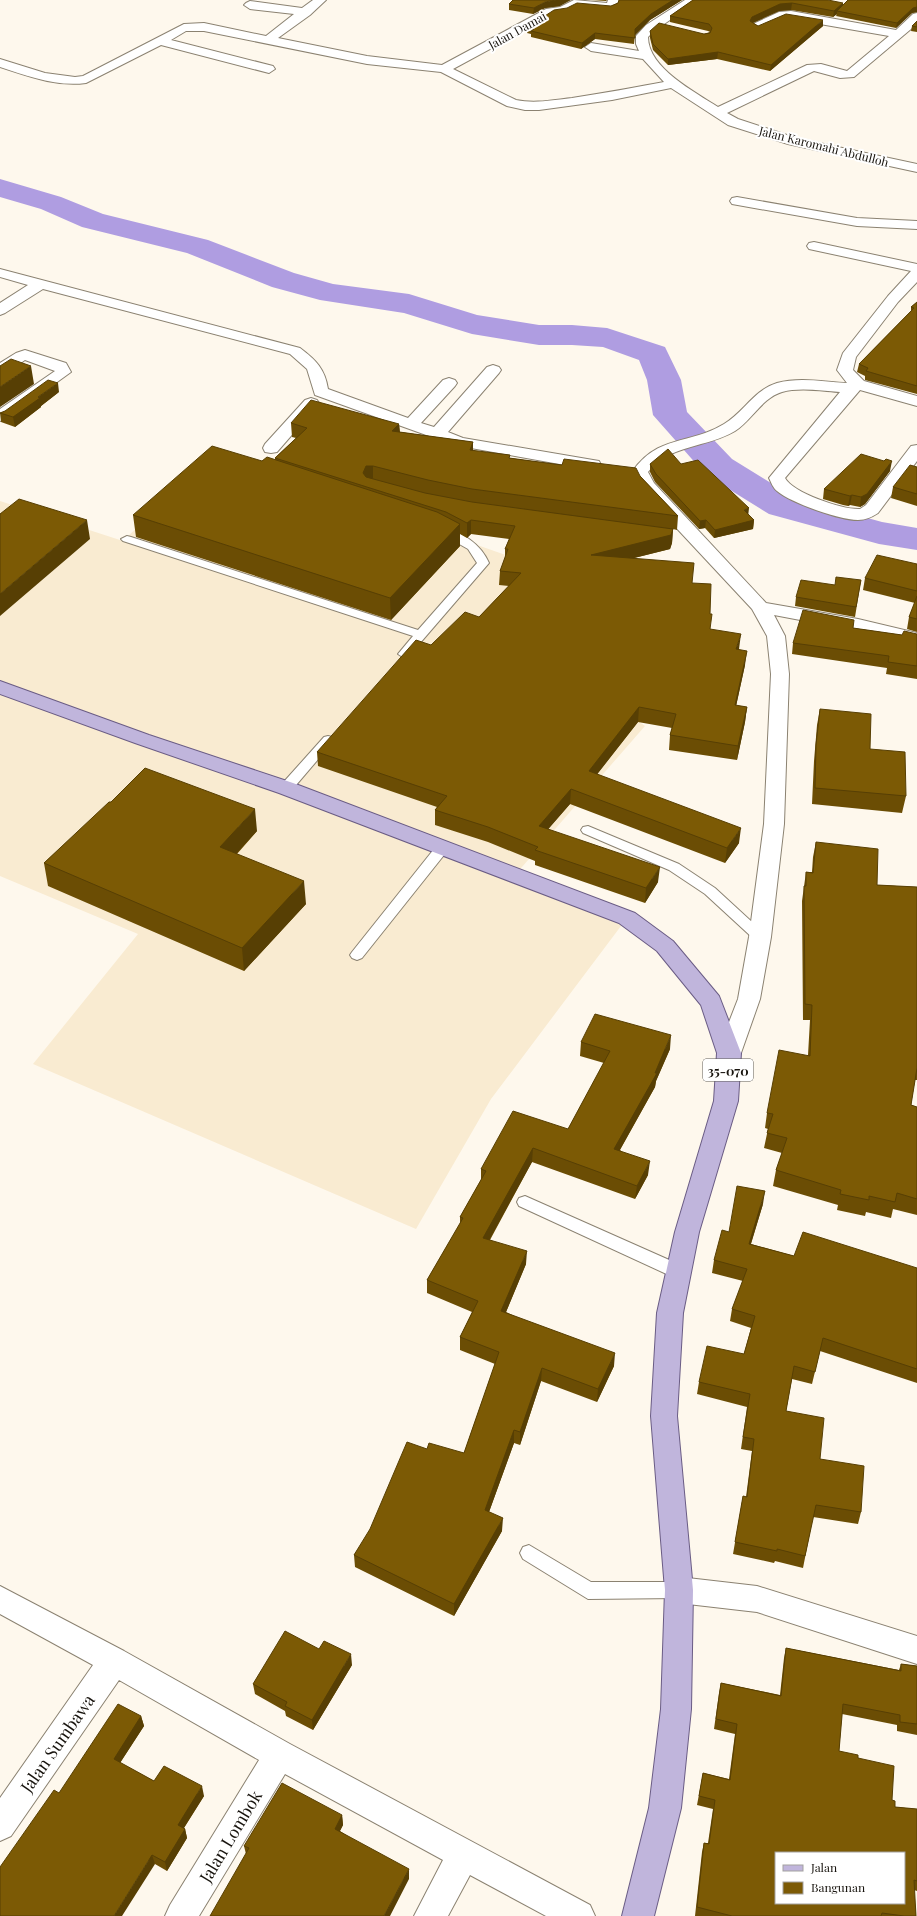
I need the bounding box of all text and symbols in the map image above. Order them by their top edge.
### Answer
street label: Jalan Damai [484,7,549,53]
street label: Jalan Karomahi Abdulloh [757,122,890,170]
road number: 35-070 [703,1059,753,1081]
street label: Jalan Sumbawa [14,1689,99,1797]
street label: Jalan Lombok [193,1785,266,1887]
legend [775,1852,905,1904]
text: Jalan [810,1859,837,1875]
text: Bangunan [811,1879,865,1895]

